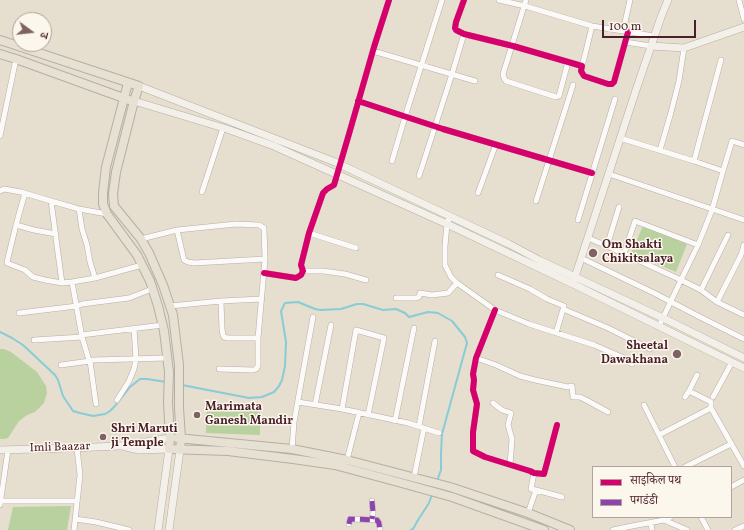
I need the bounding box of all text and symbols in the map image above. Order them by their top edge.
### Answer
north arrow [12,12,52,52]
scale bar [604,12,698,38]
text: 100 m [609,19,641,35]
text: उ [35,30,51,40]
place label: Om Shakti Chikitsalaya [602,239,673,267]
marker: Om Shakti Chikitsalaya [587,247,599,259]
place label: Sheetal Dawakhana [601,340,668,368]
marker: Sheetal Dawakhana [671,348,683,360]
place label: Marimata Ganesh Mandir [205,401,293,429]
marker: Marimata Ganesh Mandir [192,410,202,420]
place label: Shri Maruti ji Temple [111,423,178,451]
marker: Shri Maruti ji Temple [98,432,108,442]
street label: Imli Baazar [29,440,91,456]
legend [592,466,732,518]
text: साइकिल पथ [630,473,681,489]
text: पगडंडी [630,493,658,509]

